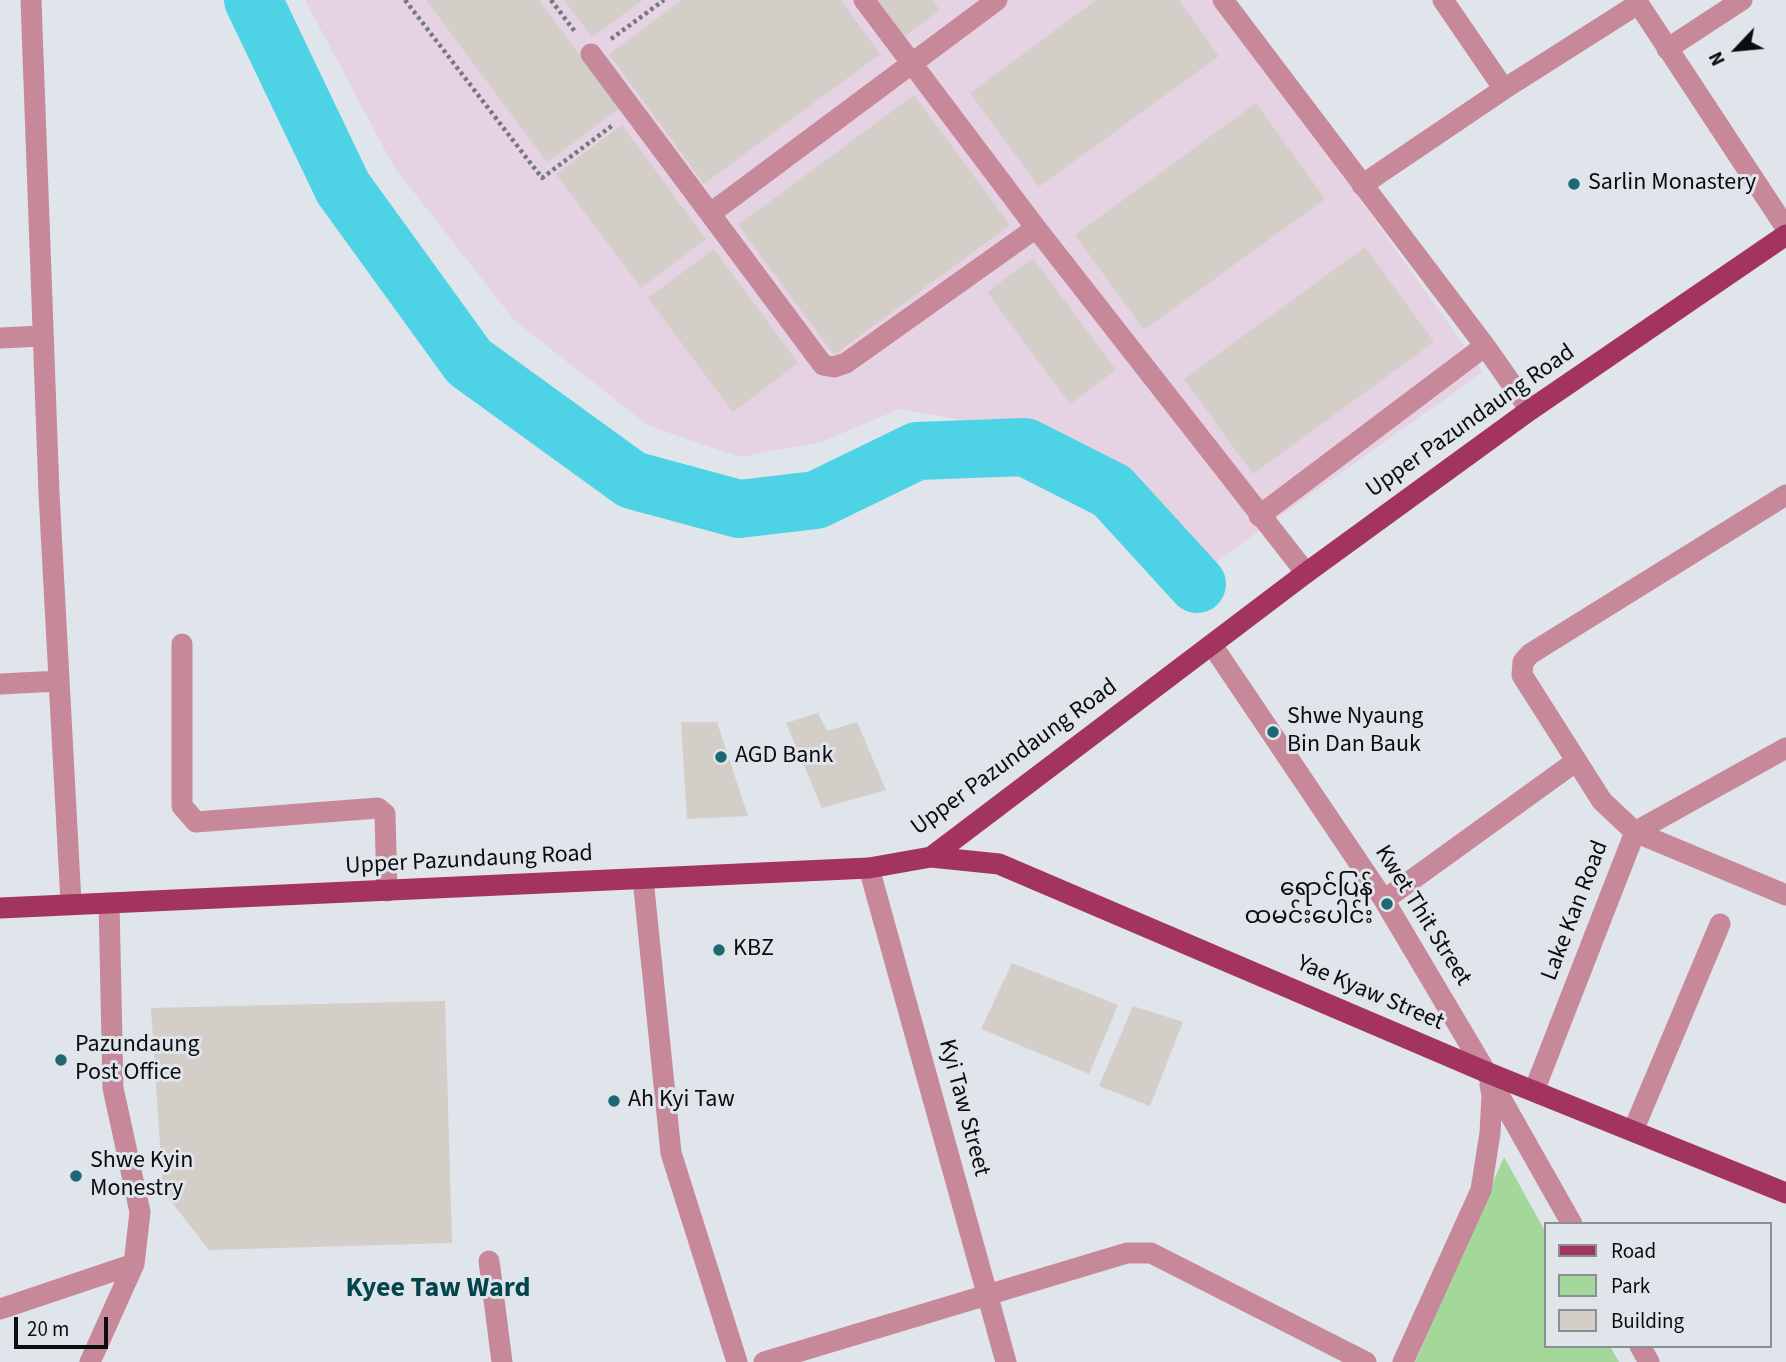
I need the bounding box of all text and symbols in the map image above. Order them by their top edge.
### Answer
north arrow [1702,14,1772,84]
text: N [1703,47,1733,70]
place label: Sarlin Monastery [1588,170,1756,198]
marker: Sarlin Monastery [1566,176,1582,192]
street label: Upper Pazundaung Road [1361,339,1581,505]
street label: Upper Pazundaung Road [906,673,1124,843]
place label: Shwe Nyaung Bin Dan Bauk [1287,704,1423,760]
marker: Shwe Nyaung Bin Dan Bauk [1265,724,1281,740]
place label: AGD Bank [735,743,833,771]
marker: AGD Bank [713,749,729,765]
street label: Lake Kan Road [1536,837,1616,985]
street label: Upper Pazundaung Road [344,840,594,882]
street label: Kwet Thit Street [1367,840,1477,992]
place label: ရောင်ပြန် ထမင်းပေါင်း [1245,876,1373,932]
marker: ရောင်ပြန် ထမင်းပေါင်း [1379,896,1395,912]
place label: KBZ [733,936,774,964]
marker: KBZ [711,942,727,958]
street label: Yae Kyaw Street [1292,950,1448,1038]
place label: Pazundaung Post Office [75,1032,199,1088]
street label: Kyi Taw Street [931,1036,995,1180]
marker: Pazundaung Post Office [53,1052,69,1068]
place label: Ah Kyi Taw [628,1087,735,1115]
marker: Ah Kyi Taw [606,1093,622,1109]
place label: Shwe Kyin Monestry [90,1148,193,1204]
marker: Shwe Kyin Monestry [68,1168,84,1184]
legend [1544,1222,1772,1348]
text: Road [1611,1236,1656,1266]
text: Park [1611,1271,1650,1301]
district label: Kyee Taw Ward [345,1273,531,1307]
scale bar [18,1302,112,1346]
text: Building [1611,1306,1684,1336]
text: 20 m [27,1314,69,1344]

